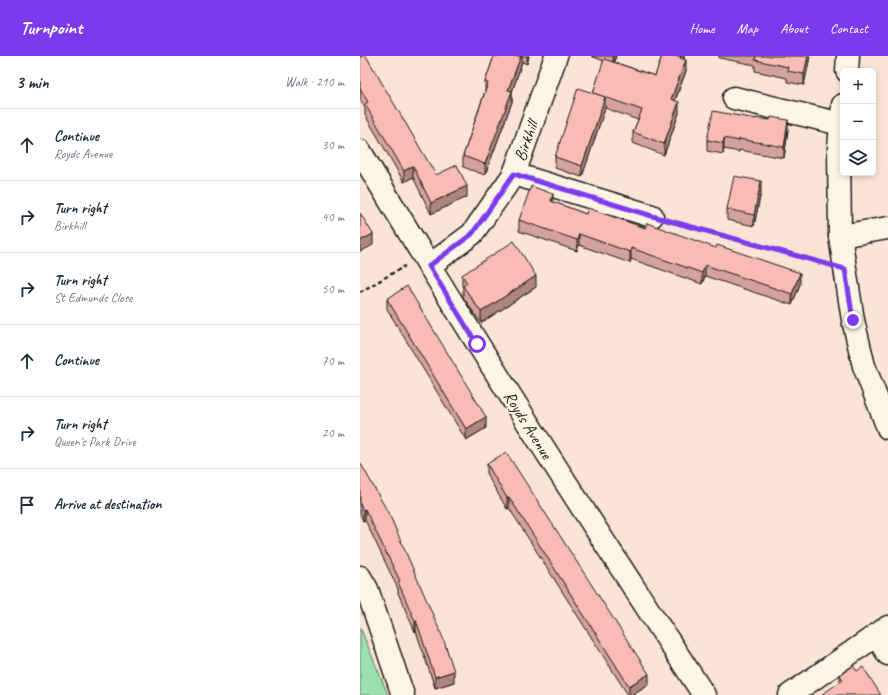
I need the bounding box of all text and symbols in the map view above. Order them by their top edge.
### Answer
text: Turnpoint [20,16,82,40]
text: Home [689,20,715,37]
text: Map [737,20,758,37]
text: About [780,20,808,37]
text: Contact [830,20,868,37]
map controls [840,68,876,176]
button: + [840,68,876,104]
text: 3 min [16,72,49,93]
text: Walk · 210 m [285,74,344,90]
button: − [840,104,876,140]
street label: Birkhill [509,115,544,164]
text: Continue [54,127,99,146]
icon: ahead [16,134,38,156]
text: 30 m [322,137,344,153]
button: layers [840,140,876,176]
text: Royds Avenue [54,146,112,162]
text: Turn right [54,199,107,218]
icon: right [16,206,38,228]
text: 40 m [322,209,344,225]
text: Birkhill [54,218,85,234]
text: Turn right [54,271,107,290]
icon: right [16,278,38,300]
text: 50 m [322,281,344,297]
text: St Edmunds Close [54,290,132,306]
route end [844,311,862,329]
route start [468,335,486,353]
icon: ahead [16,350,38,372]
text: Continue [54,351,99,370]
text: 70 m [322,353,344,369]
street label: Royds Avenue [499,387,558,464]
text: Turn right [54,415,107,434]
icon: right [16,422,38,444]
text: 20 m [322,425,344,441]
text: Queen's Park Drive [54,434,136,450]
icon: arrive [16,494,38,516]
text: Arrive at destination [54,495,161,514]

